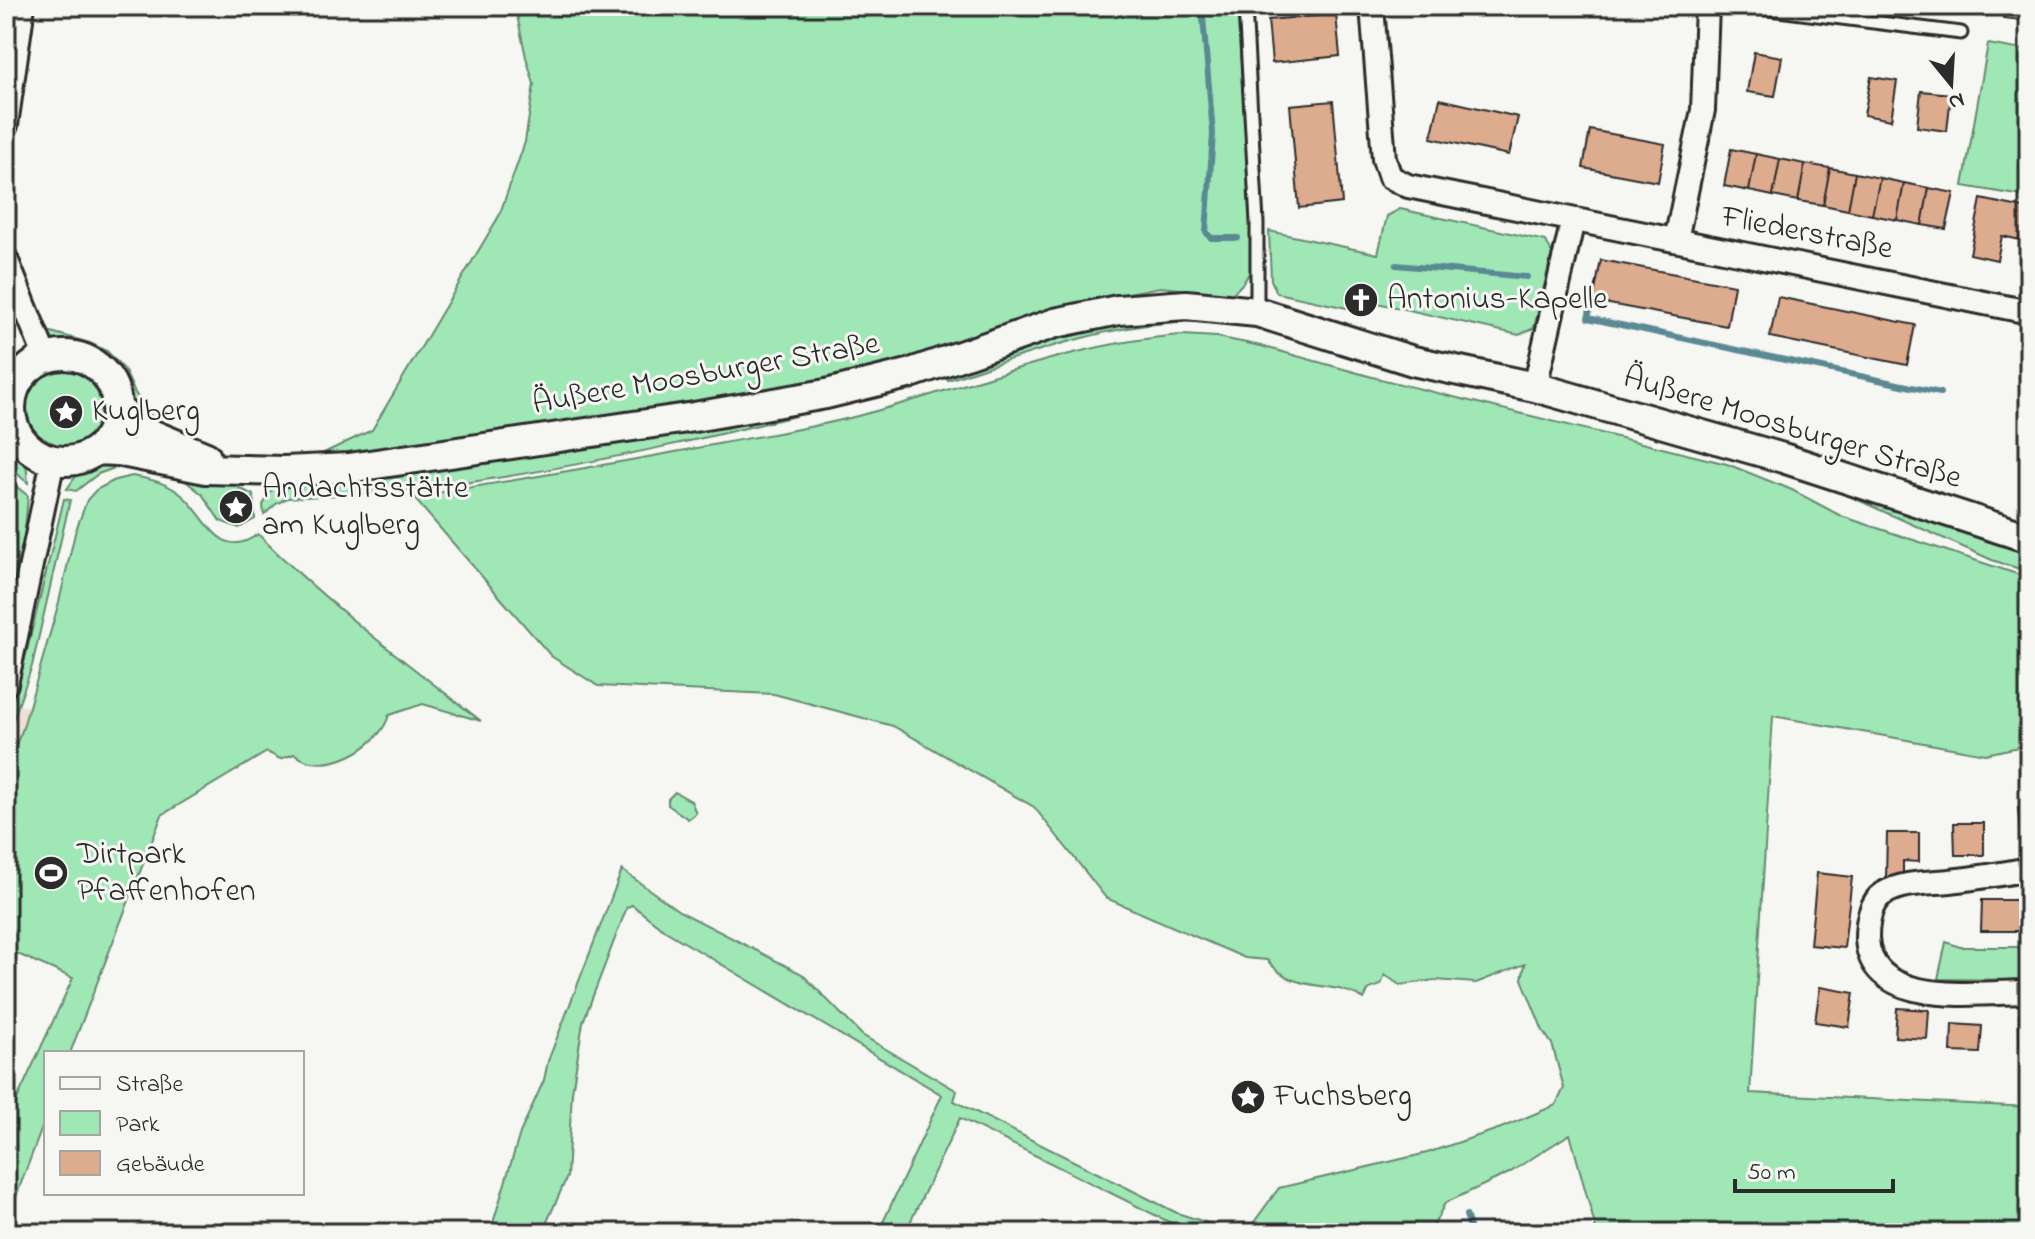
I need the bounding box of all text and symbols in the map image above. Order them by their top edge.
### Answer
north arrow [1911,44,1991,124]
text: N [1944,83,1968,118]
street label: Fliederstraße [1716,194,1897,274]
place label: Antonius-Kapelle [1387,277,1608,324]
church icon: Antonius-Kapelle [1342,281,1380,319]
street label: Äußere Moosburger Straße [529,321,884,429]
street label: Äußere Moosburger Straße [1617,355,1968,503]
place label: Kuglberg [92,389,200,436]
place icon: Kuglberg [47,393,85,431]
place label: Andachtsstätte am Kuglberg [262,466,469,550]
place icon: Andachtsstätte am Kuglberg [217,488,255,526]
place label: Dirtpark Pfaffenhofen [76,832,256,916]
sports icon: Dirtpark Pfaffenhofen [32,854,70,892]
legend [44,1051,304,1195]
text: Straße [116,1068,183,1103]
place label: Fuchsberg [1273,1074,1412,1121]
place icon: Fuchsberg [1229,1078,1267,1116]
text: Park [116,1108,160,1143]
scale bar [1735,1143,1893,1193]
text: Gebäude [116,1148,205,1183]
text: 50 m [1747,1156,1796,1191]

